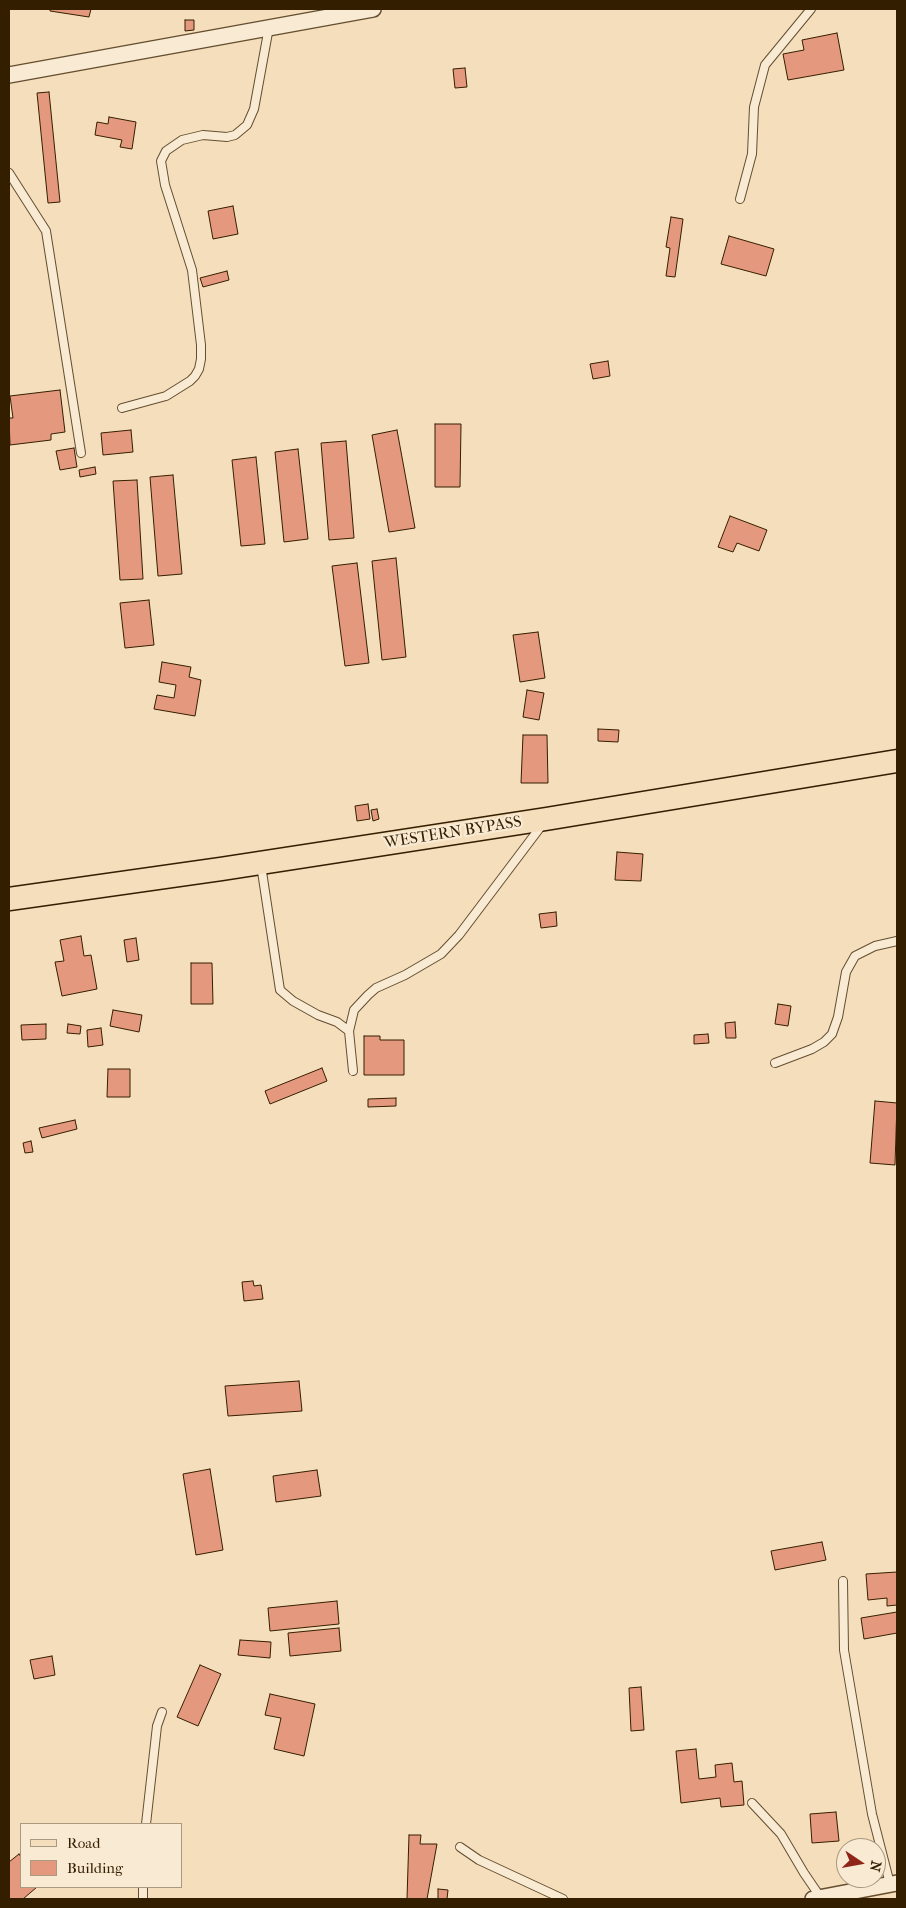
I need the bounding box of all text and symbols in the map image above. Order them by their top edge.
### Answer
street label: WESTERN BYPASS [383,813,523,853]
legend [20,1823,182,1888]
text: Road [67,1834,100,1852]
north arrow [836,1838,886,1888]
text: Building [67,1859,123,1877]
text: N [866,1859,885,1873]

